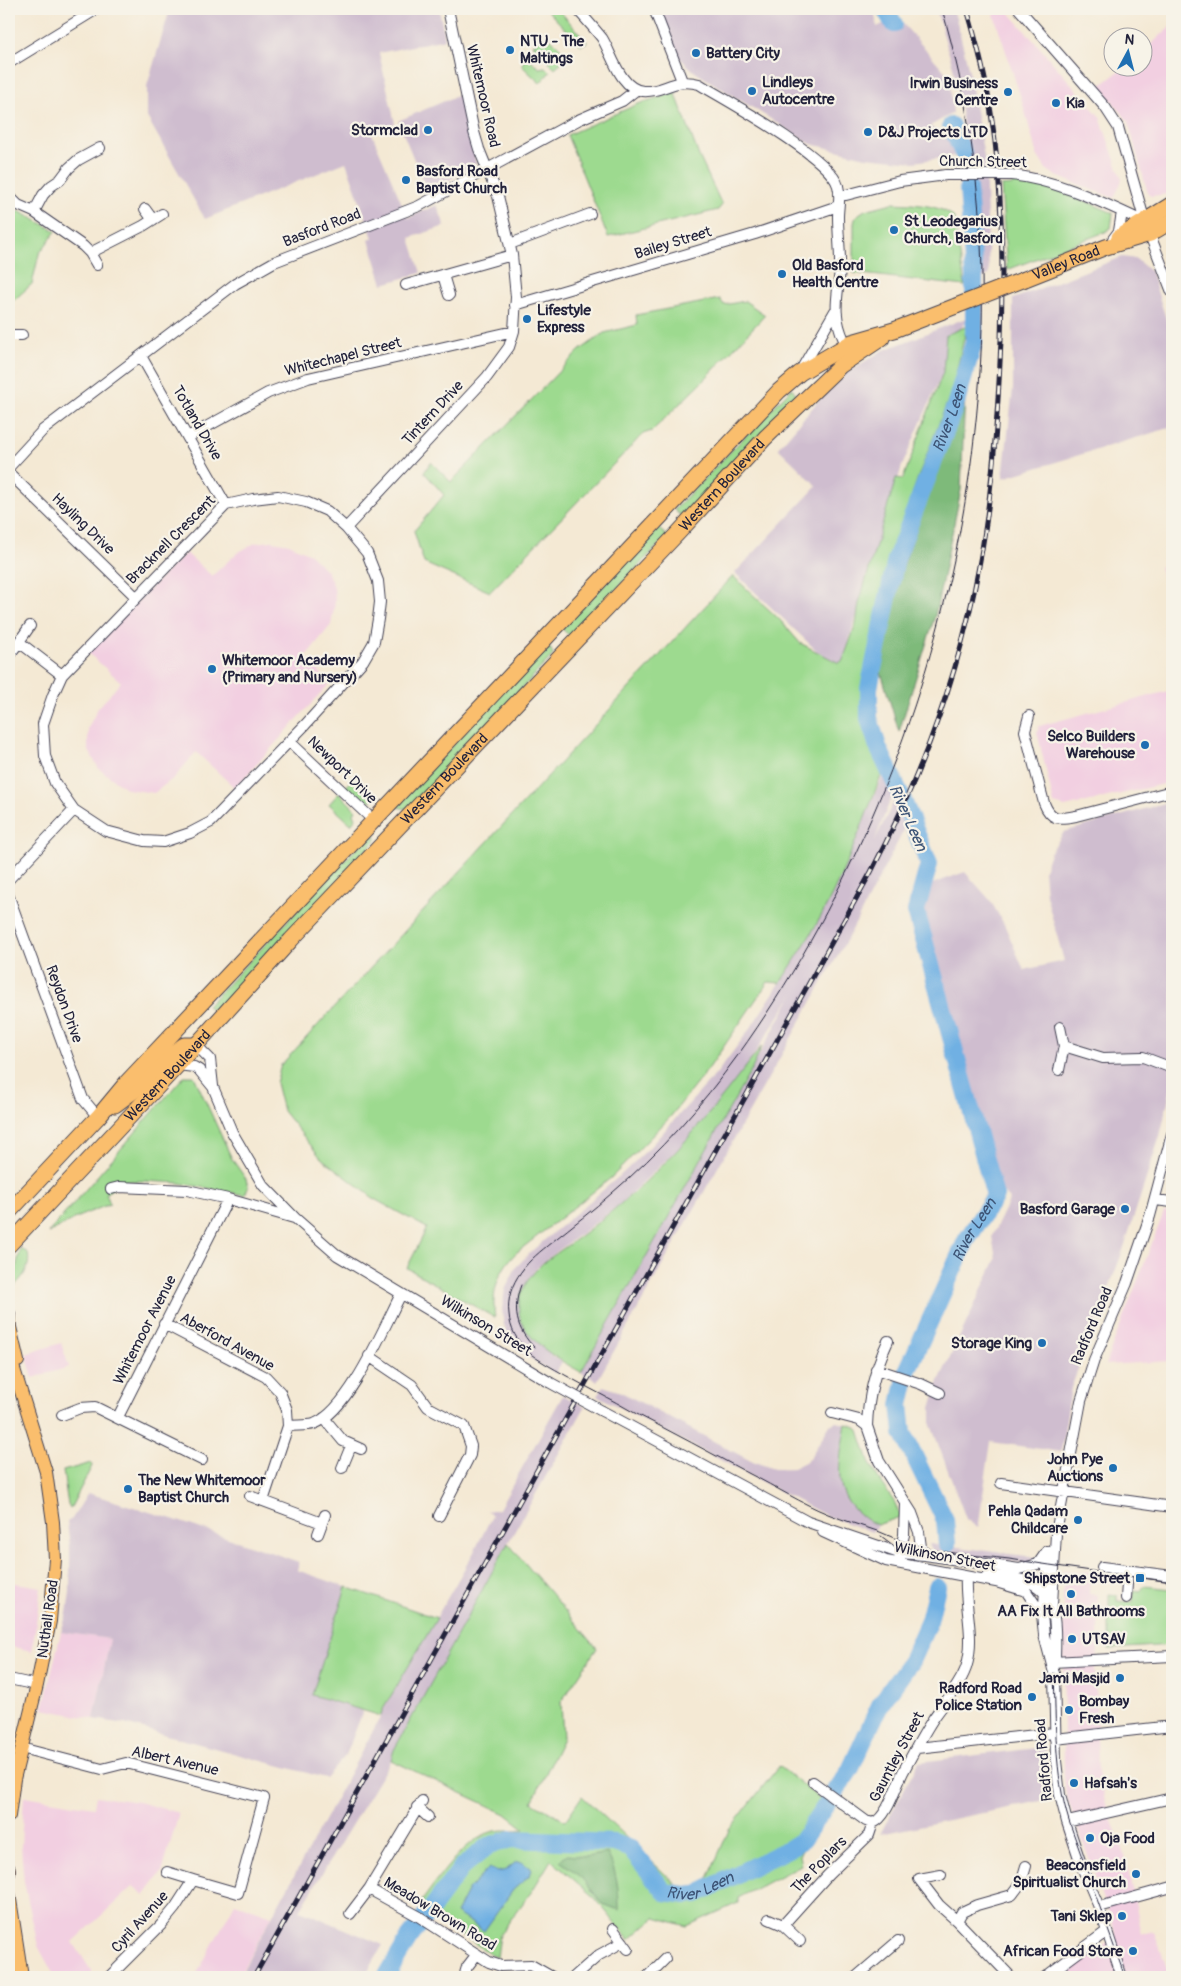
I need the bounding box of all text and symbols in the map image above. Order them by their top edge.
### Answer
north arrow [1104,28,1154,78]
text: N [1124,31,1135,49]
place label: NTU - The Maltings [520,32,585,68]
street label: Whitemoor Road [462,43,504,149]
marker: NTU - The Maltings [504,44,516,56]
place label: Battery City [706,44,780,63]
marker: Battery City [690,47,702,59]
place label: Lindleys Autocentre [762,73,835,109]
place label: Irwin Business Centre [909,74,999,110]
marker: Lindleys Autocentre [746,85,758,97]
marker: Irwin Business Centre [1002,86,1014,98]
place label: Kia [1066,94,1085,113]
marker: Kia [1050,97,1062,109]
place label: Stormclad [351,121,418,140]
place label: D&J Projects LTD [878,123,988,142]
marker: Stormclad [422,124,434,136]
marker: D&J Projects LTD [862,126,874,138]
street label: Church Street [939,152,1028,172]
place label: Basford Road Baptist Church [416,162,507,198]
marker: Basford Road Baptist Church [400,174,412,186]
street label: Basford Road [280,204,364,252]
place label: St Leodegarius Church, Basford [904,212,1003,248]
street label: Bailey Street [632,222,715,264]
marker: St Leodegarius Church, Basford [888,224,900,236]
street label: Valley Road [1029,241,1103,285]
place label: Old Basford Health Centre [792,256,879,292]
marker: Old Basford Health Centre [776,268,788,280]
place label: Lifestyle Express [537,301,591,337]
marker: Lifestyle Express [521,313,533,325]
street label: Whitechapel Street [283,333,404,381]
street label: Tintern Drive [398,376,468,449]
water label: River Leen [928,381,971,455]
street label: Totland Drive [168,382,226,464]
street label: Western Boulevard [675,435,769,535]
street label: Hayling Drive [48,489,119,559]
street label: Bracknell Crescent [122,491,220,589]
place label: Whitemoor Academy (Primary and Nursery) [222,651,358,687]
marker: Whitemoor Academy (Primary and Nursery) [206,663,218,675]
place label: Selco Builders Warehouse [1047,727,1136,763]
street label: Western Boulevard [397,729,492,828]
street label: Newport Drive [303,732,381,808]
marker: Selco Builders Warehouse [1139,739,1151,751]
water label: River Leen [885,782,932,855]
street label: Reydon Drive [41,963,87,1046]
street label: Western Boulevard [120,1026,215,1126]
water label: River Leen [948,1194,1001,1265]
place label: Basford Garage [1020,1200,1116,1219]
marker: Basford Garage [1119,1203,1131,1215]
street label: Whitemoor Avenue [109,1272,181,1388]
street label: Radford Road [1067,1284,1117,1368]
street label: Wilkinson Street [437,1291,536,1361]
street label: Aberford Avenue [177,1308,278,1376]
place label: Storage King [951,1334,1032,1353]
marker: Storage King [1036,1337,1048,1349]
place label: John Pye Auctions [1047,1450,1104,1486]
marker: John Pye Auctions [1107,1462,1119,1474]
place label: The New Whitemoor Baptist Church [137,1471,266,1507]
marker: The New Whitemoor Baptist Church [122,1483,134,1495]
place label: Pehla Qadam Childcare [988,1502,1069,1538]
marker: Pehla Qadam Childcare [1072,1514,1084,1526]
street label: Wilkinson Street [893,1538,998,1576]
place label: Shipstone Street [1024,1569,1131,1588]
marker: Shipstone Street [1134,1572,1146,1584]
street label: Nuthall Road [33,1578,63,1660]
marker: AA Fix It All Bathrooms [1065,1588,1077,1600]
place label: AA Fix It All Bathrooms [997,1602,1145,1621]
place label: UTSAV [1082,1630,1126,1649]
marker: UTSAV [1066,1633,1078,1645]
place label: Jami Masjid [1039,1669,1110,1688]
marker: Jami Masjid [1114,1672,1126,1684]
place label: Radford Road Police Station [935,1679,1022,1715]
marker: Radford Road Police Station [1026,1691,1038,1703]
place label: Bombay Fresh [1079,1692,1130,1728]
marker: Bombay Fresh [1063,1704,1075,1716]
street label: Gauntley Street [865,1708,929,1806]
street label: Radford Road [1031,1718,1057,1802]
street label: Albert Avenue [130,1742,221,1780]
place label: Hafsah's [1084,1774,1137,1793]
marker: Hafsah's [1068,1777,1080,1789]
place label: Oja Food [1100,1829,1155,1848]
street label: The Poplars [787,1832,851,1898]
marker: Oja Food [1084,1832,1096,1844]
place label: Beaconsfield Spiritualist Church [1013,1856,1126,1892]
water label: River Leen [665,1867,738,1905]
marker: Beaconsfield Spiritualist Church [1130,1868,1142,1880]
street label: Meadow Brown Road [380,1873,500,1955]
street label: Cyril Avenue [107,1887,173,1957]
place label: Tani Sklep [1050,1907,1112,1926]
marker: Tani Sklep [1116,1910,1128,1922]
place label: African Food Store [1003,1942,1124,1961]
marker: African Food Store [1127,1945,1139,1957]

